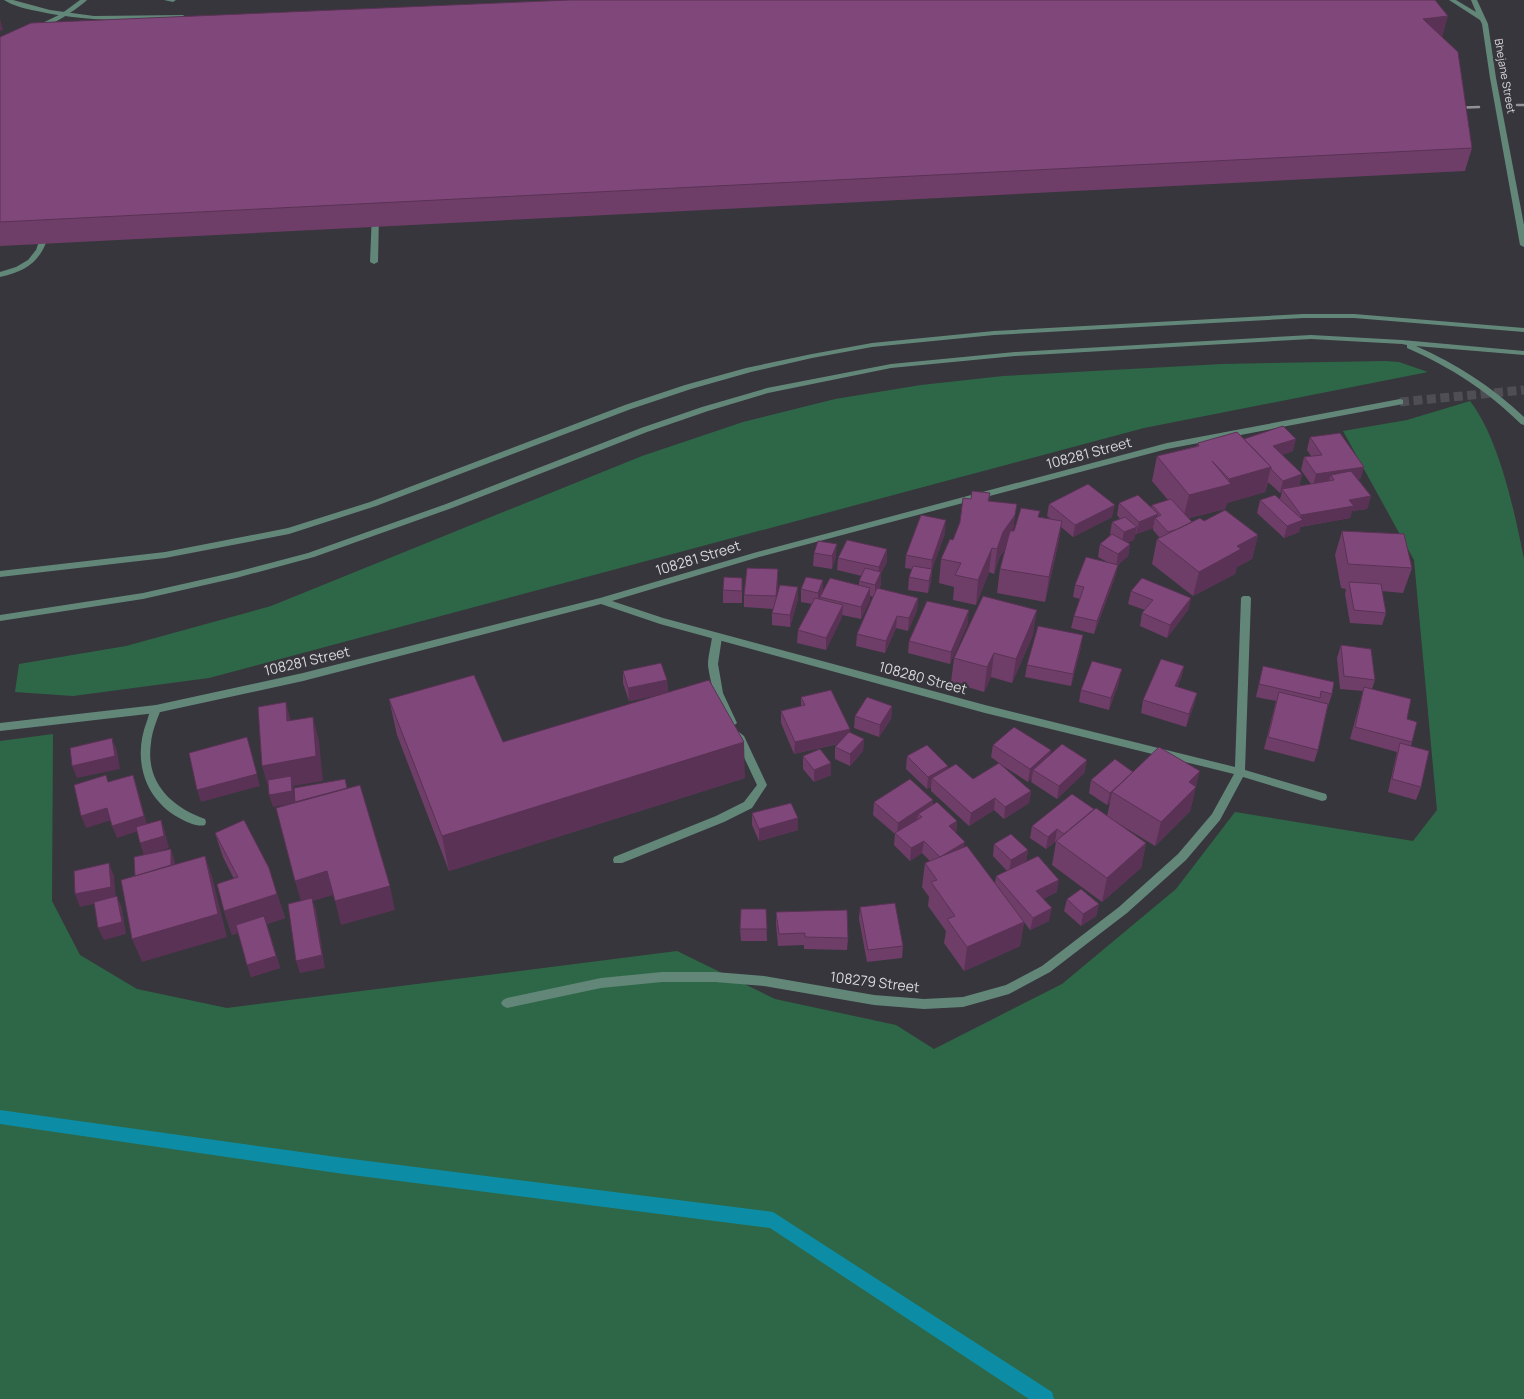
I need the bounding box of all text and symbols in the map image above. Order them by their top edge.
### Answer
street label: Bhejane Street [1492,37,1519,115]
street label: 108281 Street [1044,432,1134,473]
street label: 108281 Street [653,536,743,579]
street label: 108281 Street [262,641,352,680]
street label: 108280 Street [877,657,970,699]
street label: 108279 Street [829,967,921,996]

